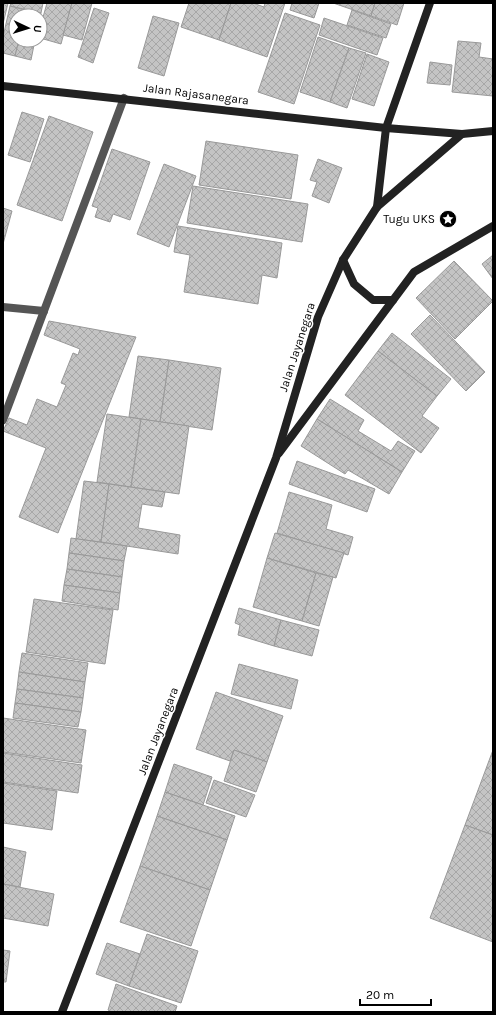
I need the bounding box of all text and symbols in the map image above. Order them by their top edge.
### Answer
north arrow [8,8,48,48]
text: U [31,24,44,33]
street label: Jalan Rajasanegara [142,81,250,107]
place icon: Tugu UKS [438,209,458,229]
place label: Tugu UKS [383,212,435,226]
street label: Jalan Jayanegara [276,301,318,393]
street label: Jalan Jayanegara [135,685,181,777]
scale bar [360,981,431,1007]
text: 20 m [366,988,394,1002]

